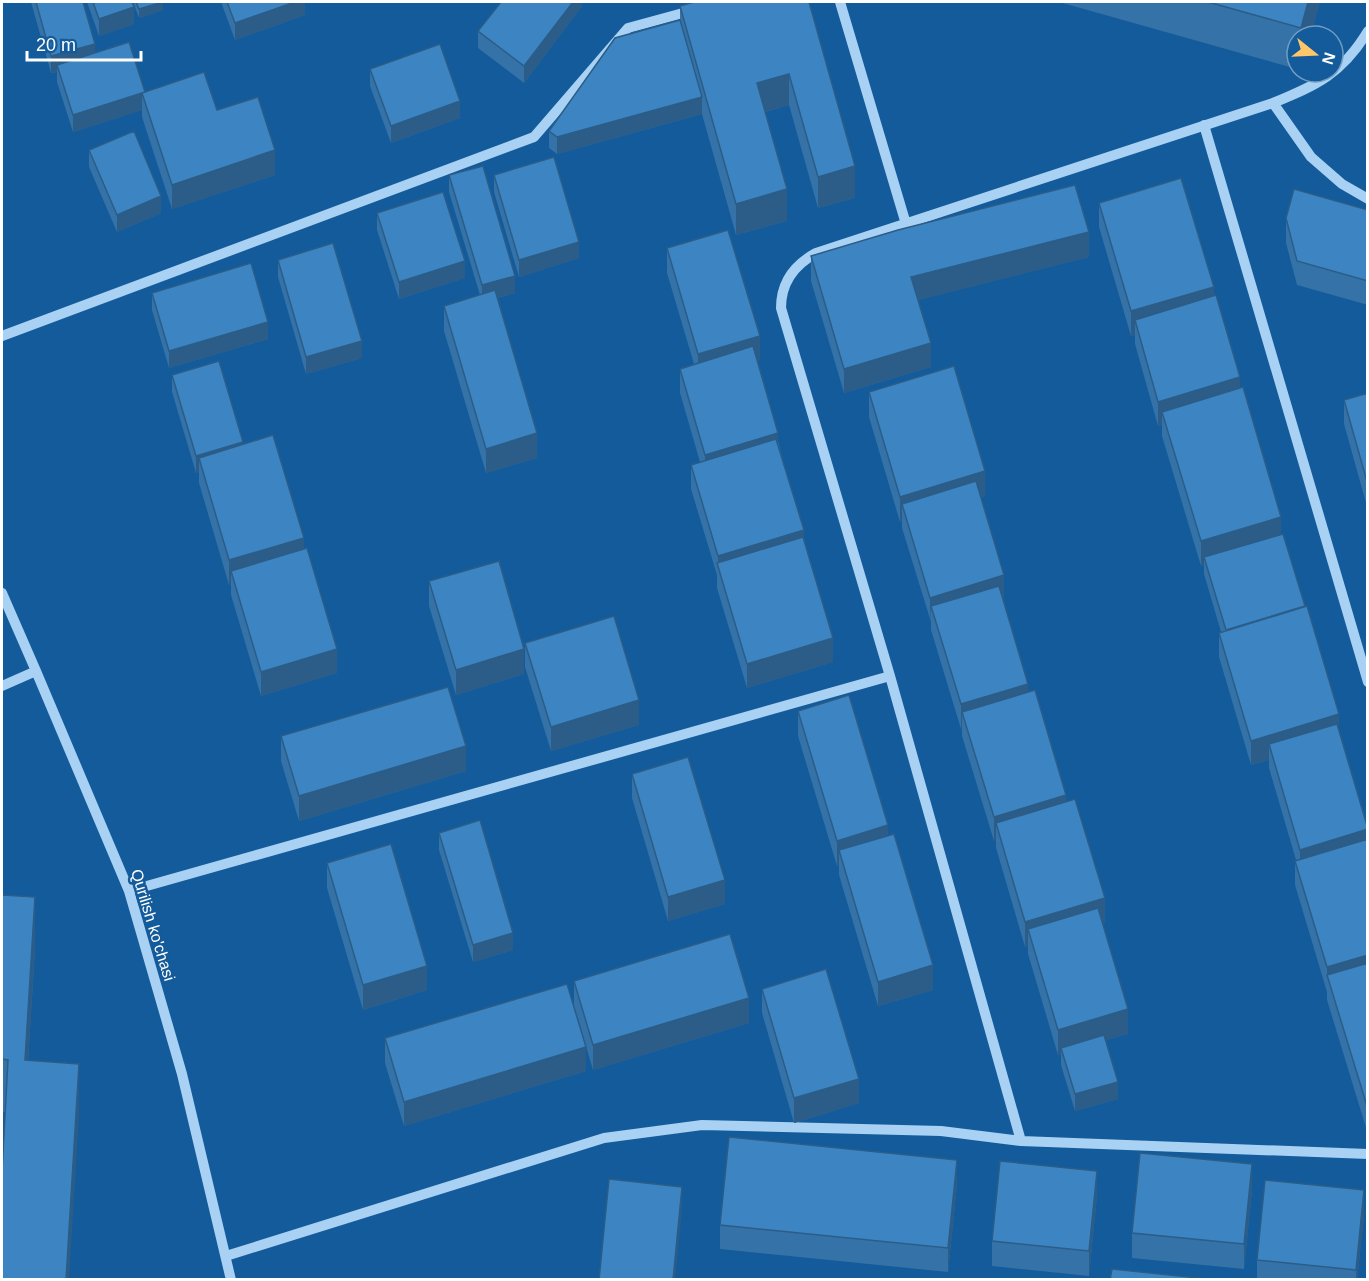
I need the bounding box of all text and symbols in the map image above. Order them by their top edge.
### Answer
scale bar [27,24,141,62]
north arrow [1285,24,1345,84]
text: 20 m [36,35,76,55]
text: N [1319,50,1339,67]
street label: Qurilish ko'chasi [128,867,178,983]

